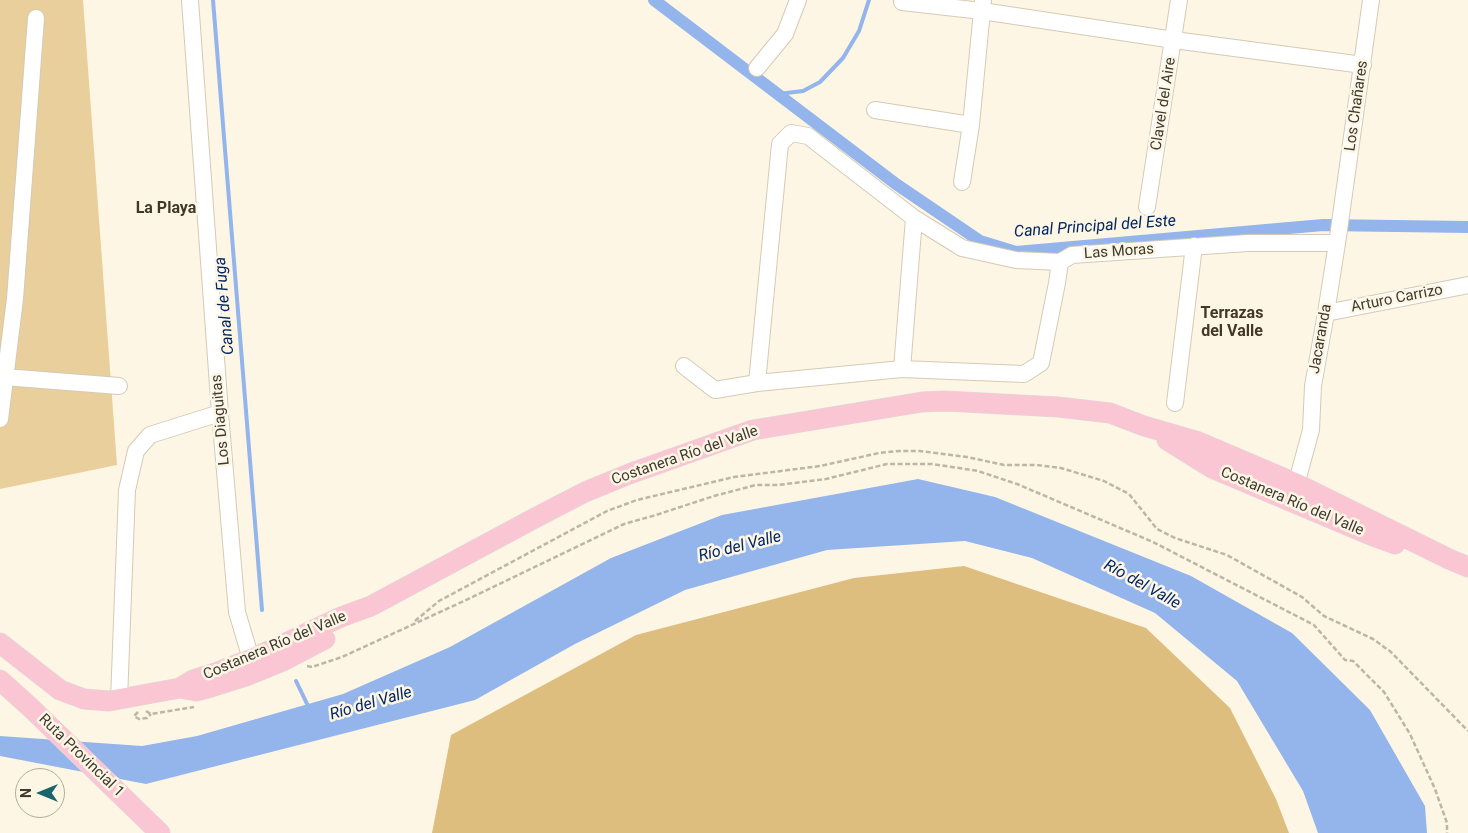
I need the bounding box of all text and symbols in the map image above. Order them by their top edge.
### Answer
street label: Clavel del Aire [1148,56,1180,152]
street label: Los Chañares [1342,60,1372,152]
district label: La Playa [136,199,196,219]
water label: Canal Principal del Este [1013,212,1177,242]
street label: Las Moras [1083,241,1155,263]
water label: Canal de Fuga [211,256,239,356]
street label: Arturo Carrizo [1350,281,1444,317]
street label: Jacaranda [1306,303,1336,375]
district label: Terrazas del Valle [1201,304,1263,342]
street label: Los Diaguitas [208,374,234,466]
street label: Costanera Río del Valle [609,422,761,490]
street label: Costanera Río del Valle [1218,464,1366,540]
water label: Río del Valle [697,527,783,567]
water label: Río del Valle [1100,556,1184,614]
street label: Costanera Río del Valle [201,608,349,684]
water label: Río del Valle [328,683,414,725]
street label: Ruta Provincial 1 [35,711,127,801]
north arrow [15,768,65,818]
text: N [18,788,34,798]

